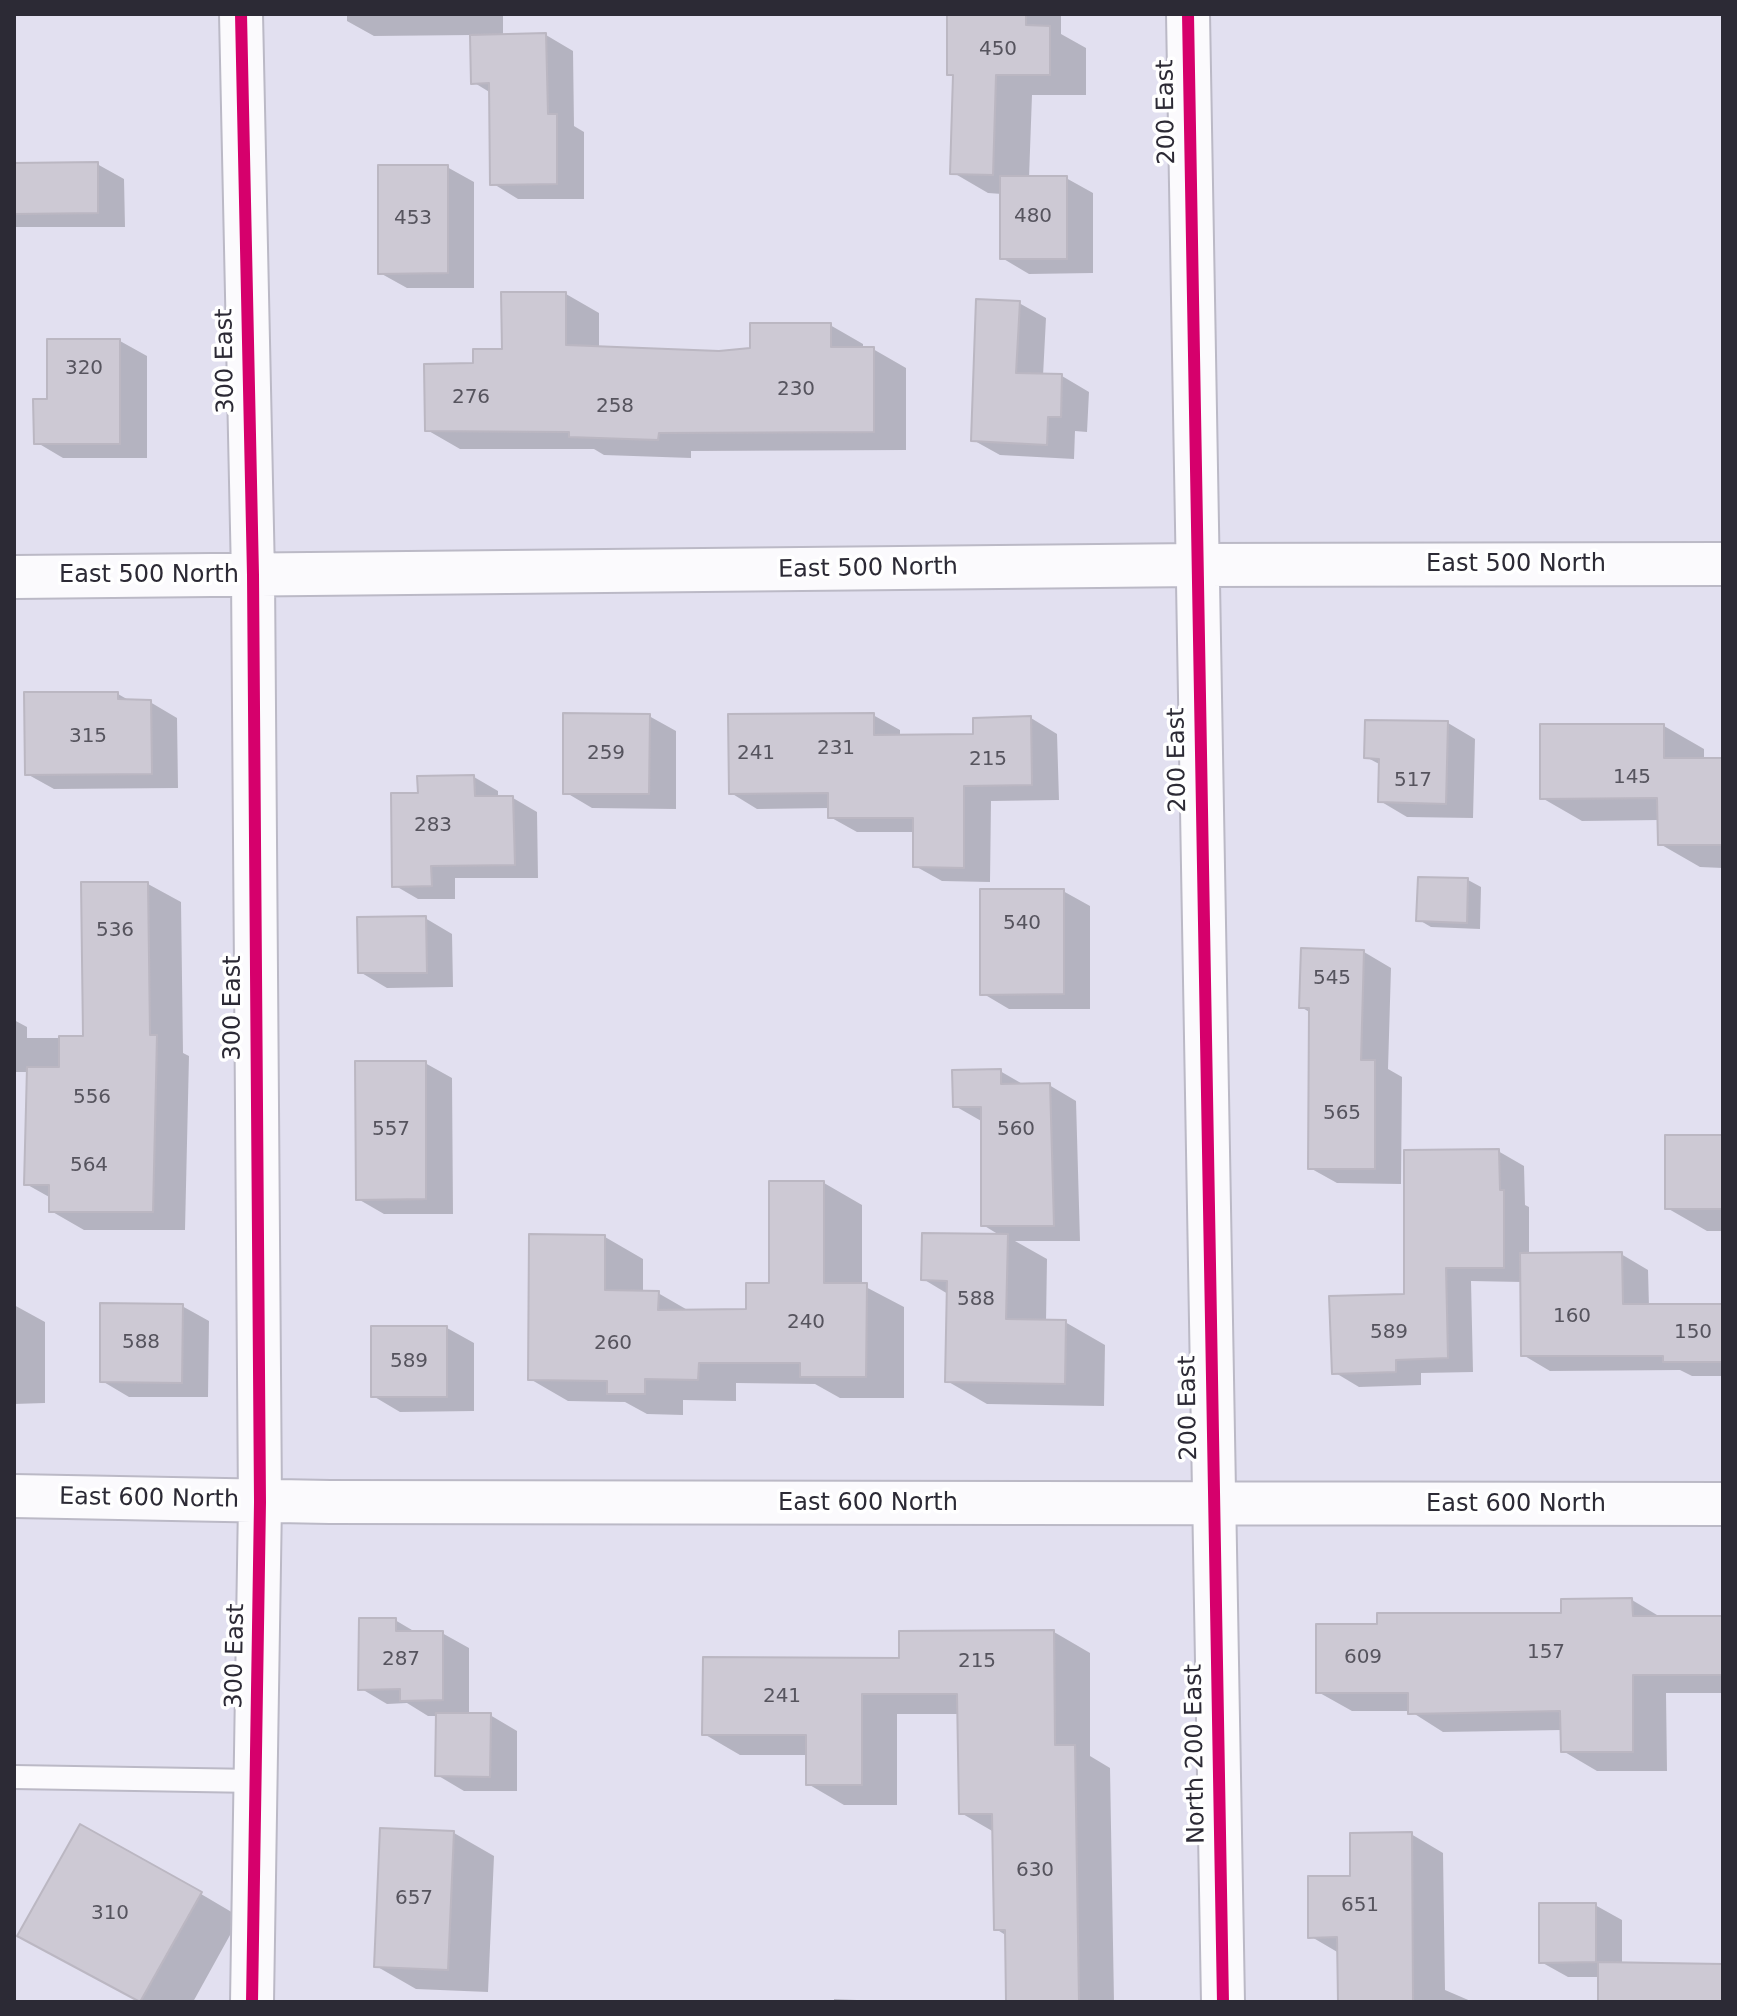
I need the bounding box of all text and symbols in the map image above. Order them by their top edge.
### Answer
house number: 450 [979,38,1017,62]
street label: 200 East [1152,59,1182,165]
house number: 480 [1014,205,1052,229]
house number: 453 [394,207,432,231]
street label: 300 East [211,308,241,414]
house number: 320 [65,357,103,381]
house number: 230 [777,378,815,402]
house number: 276 [452,386,490,410]
house number: 258 [596,395,634,419]
street label: East 500 North [1426,551,1606,579]
street label: East 500 North [778,553,958,585]
street label: East 500 North [59,562,239,590]
street label: 200 East [1163,707,1193,813]
house number: 315 [69,725,107,749]
house number: 231 [817,737,855,761]
house number: 259 [587,742,625,766]
house number: 241 [737,742,775,766]
house number: 215 [969,748,1007,772]
house number: 145 [1613,766,1651,790]
house number: 517 [1394,769,1432,793]
house number: 283 [414,814,452,838]
house number: 540 [1003,912,1041,936]
house number: 536 [96,919,134,943]
street label: 300 East [220,955,248,1061]
house number: 545 [1313,967,1351,991]
house number: 556 [73,1086,111,1110]
house number: 565 [1323,1102,1361,1126]
house number: 557 [372,1118,410,1142]
house number: 560 [997,1118,1035,1142]
house number: 564 [70,1154,108,1178]
house number: 588 [957,1288,995,1312]
house number: 160 [1553,1305,1591,1329]
house number: 240 [787,1311,825,1335]
house number: 589 [1370,1321,1408,1345]
house number: 150 [1674,1321,1712,1345]
house number: 588 [122,1331,160,1355]
house number: 260 [594,1332,632,1356]
house number: 589 [390,1350,428,1374]
street label: 200 East [1174,1355,1204,1461]
street label: East 600 North [59,1483,239,1515]
street label: East 600 North [778,1490,958,1518]
street label: East 600 North [1426,1491,1606,1519]
street label: 300 East [221,1603,251,1709]
house number: 157 [1527,1641,1565,1665]
house number: 609 [1344,1646,1382,1670]
house number: 287 [382,1648,420,1672]
house number: 215 [958,1650,996,1674]
street label: North 200 East [1180,1664,1212,1844]
house number: 241 [763,1685,801,1709]
house number: 630 [1016,1859,1054,1883]
house number: 657 [395,1887,433,1911]
house number: 651 [1341,1894,1379,1918]
house number: 310 [91,1902,129,1926]

